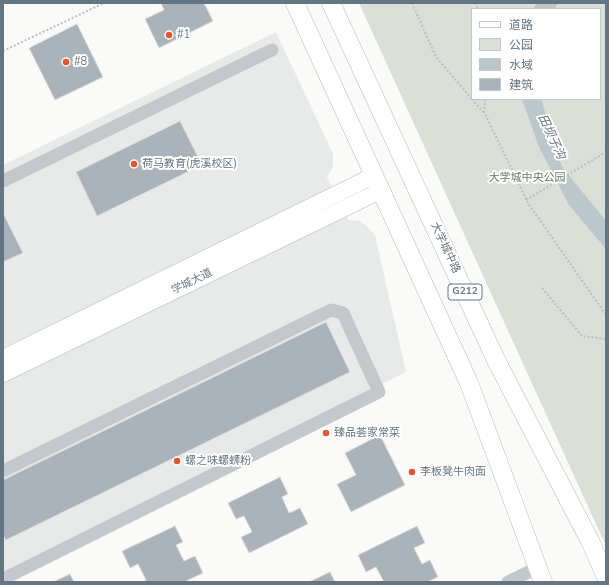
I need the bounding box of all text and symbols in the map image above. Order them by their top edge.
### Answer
legend [471,8,601,100]
text: 道路 [509,17,533,33]
place label: #1 [177,28,190,42]
marker: #1 [164,30,174,40]
text: 公园 [509,37,533,53]
place label: #8 [74,55,87,69]
marker: #8 [61,57,71,67]
text: 水域 [509,57,533,73]
text: 建筑 [509,77,533,93]
water label: 田坝子沟 [534,112,568,162]
place label: 荷马教育(虎溪校区) [142,157,237,171]
marker: 荷马教育(虎溪校区) [129,159,139,169]
park label: 大学城中央公园 [489,171,565,185]
street label: 大学城中路 [427,220,463,276]
street label: 学城大道 [169,266,215,298]
road number: G212 [448,284,482,300]
place label: 臻品荟家常菜 [334,426,400,440]
marker: 臻品荟家常菜 [321,428,331,438]
place label: 螺之味螺蛳粉 [185,454,251,468]
marker: 螺之味螺蛳粉 [172,456,182,466]
place label: 李板凳牛肉面 [420,465,486,479]
marker: 李板凳牛肉面 [407,467,417,477]

